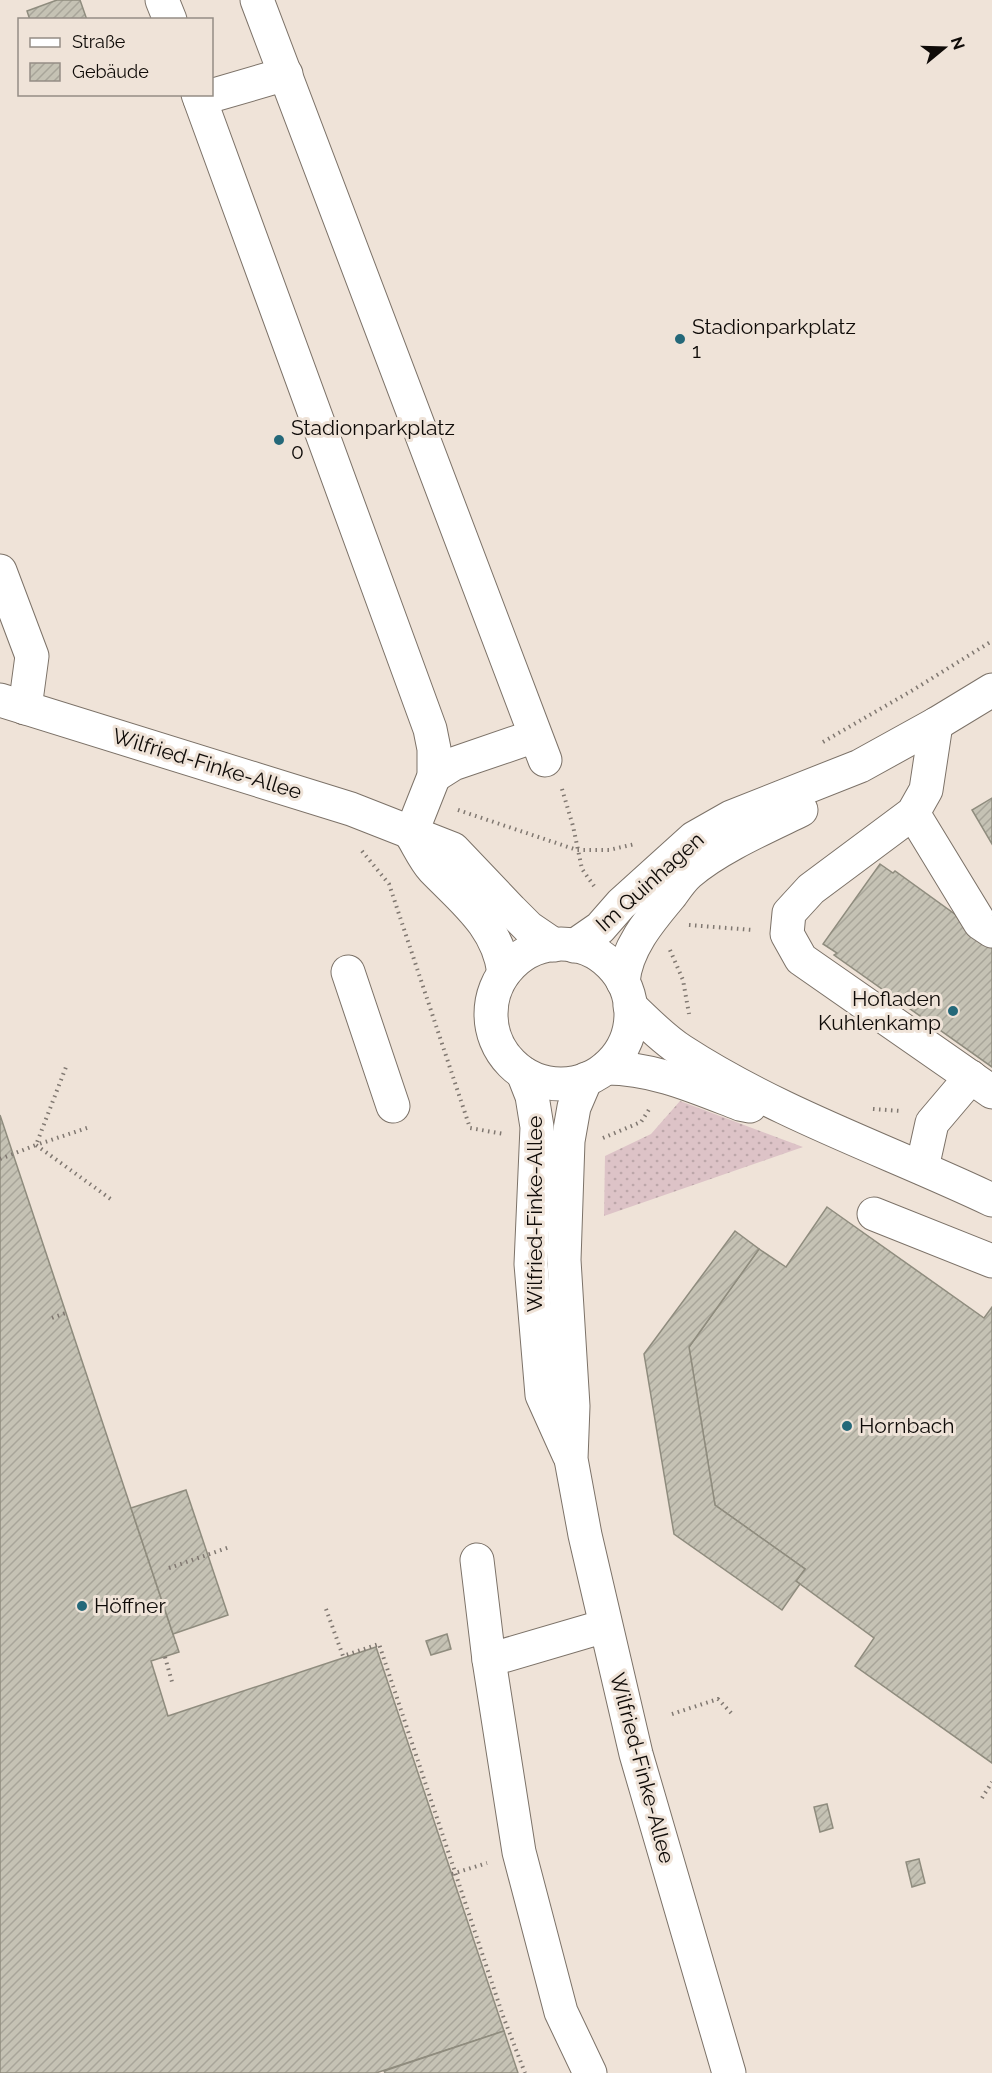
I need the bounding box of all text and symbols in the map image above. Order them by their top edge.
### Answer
legend [18,18,213,96]
north arrow [914,18,974,78]
text: Straße [72,31,126,52]
text: N [947,34,969,52]
text: Gebäude [72,61,149,82]
place label: Stadionparkplatz 1 [692,314,856,363]
marker: Stadionparkplatz 1 [673,332,687,346]
place label: Stadionparkplatz 0 [291,415,455,464]
marker: Stadionparkplatz 0 [272,433,286,447]
street label: Wilfried-Finke-Allee [110,723,305,804]
street label: Im Quinhagen [591,827,709,936]
place label: Hofladen Kuhlenkamp [818,986,941,1035]
marker: Hofladen Kuhlenkamp [946,1004,960,1018]
street label: Wilfried-Finke-Allee [522,1116,547,1312]
place label: Hornbach [859,1413,955,1438]
marker: Hornbach [840,1419,854,1433]
place label: Höffner [94,1593,166,1618]
marker: Höffner [75,1599,89,1613]
street label: Wilfried-Finke-Allee [605,1670,680,1866]

